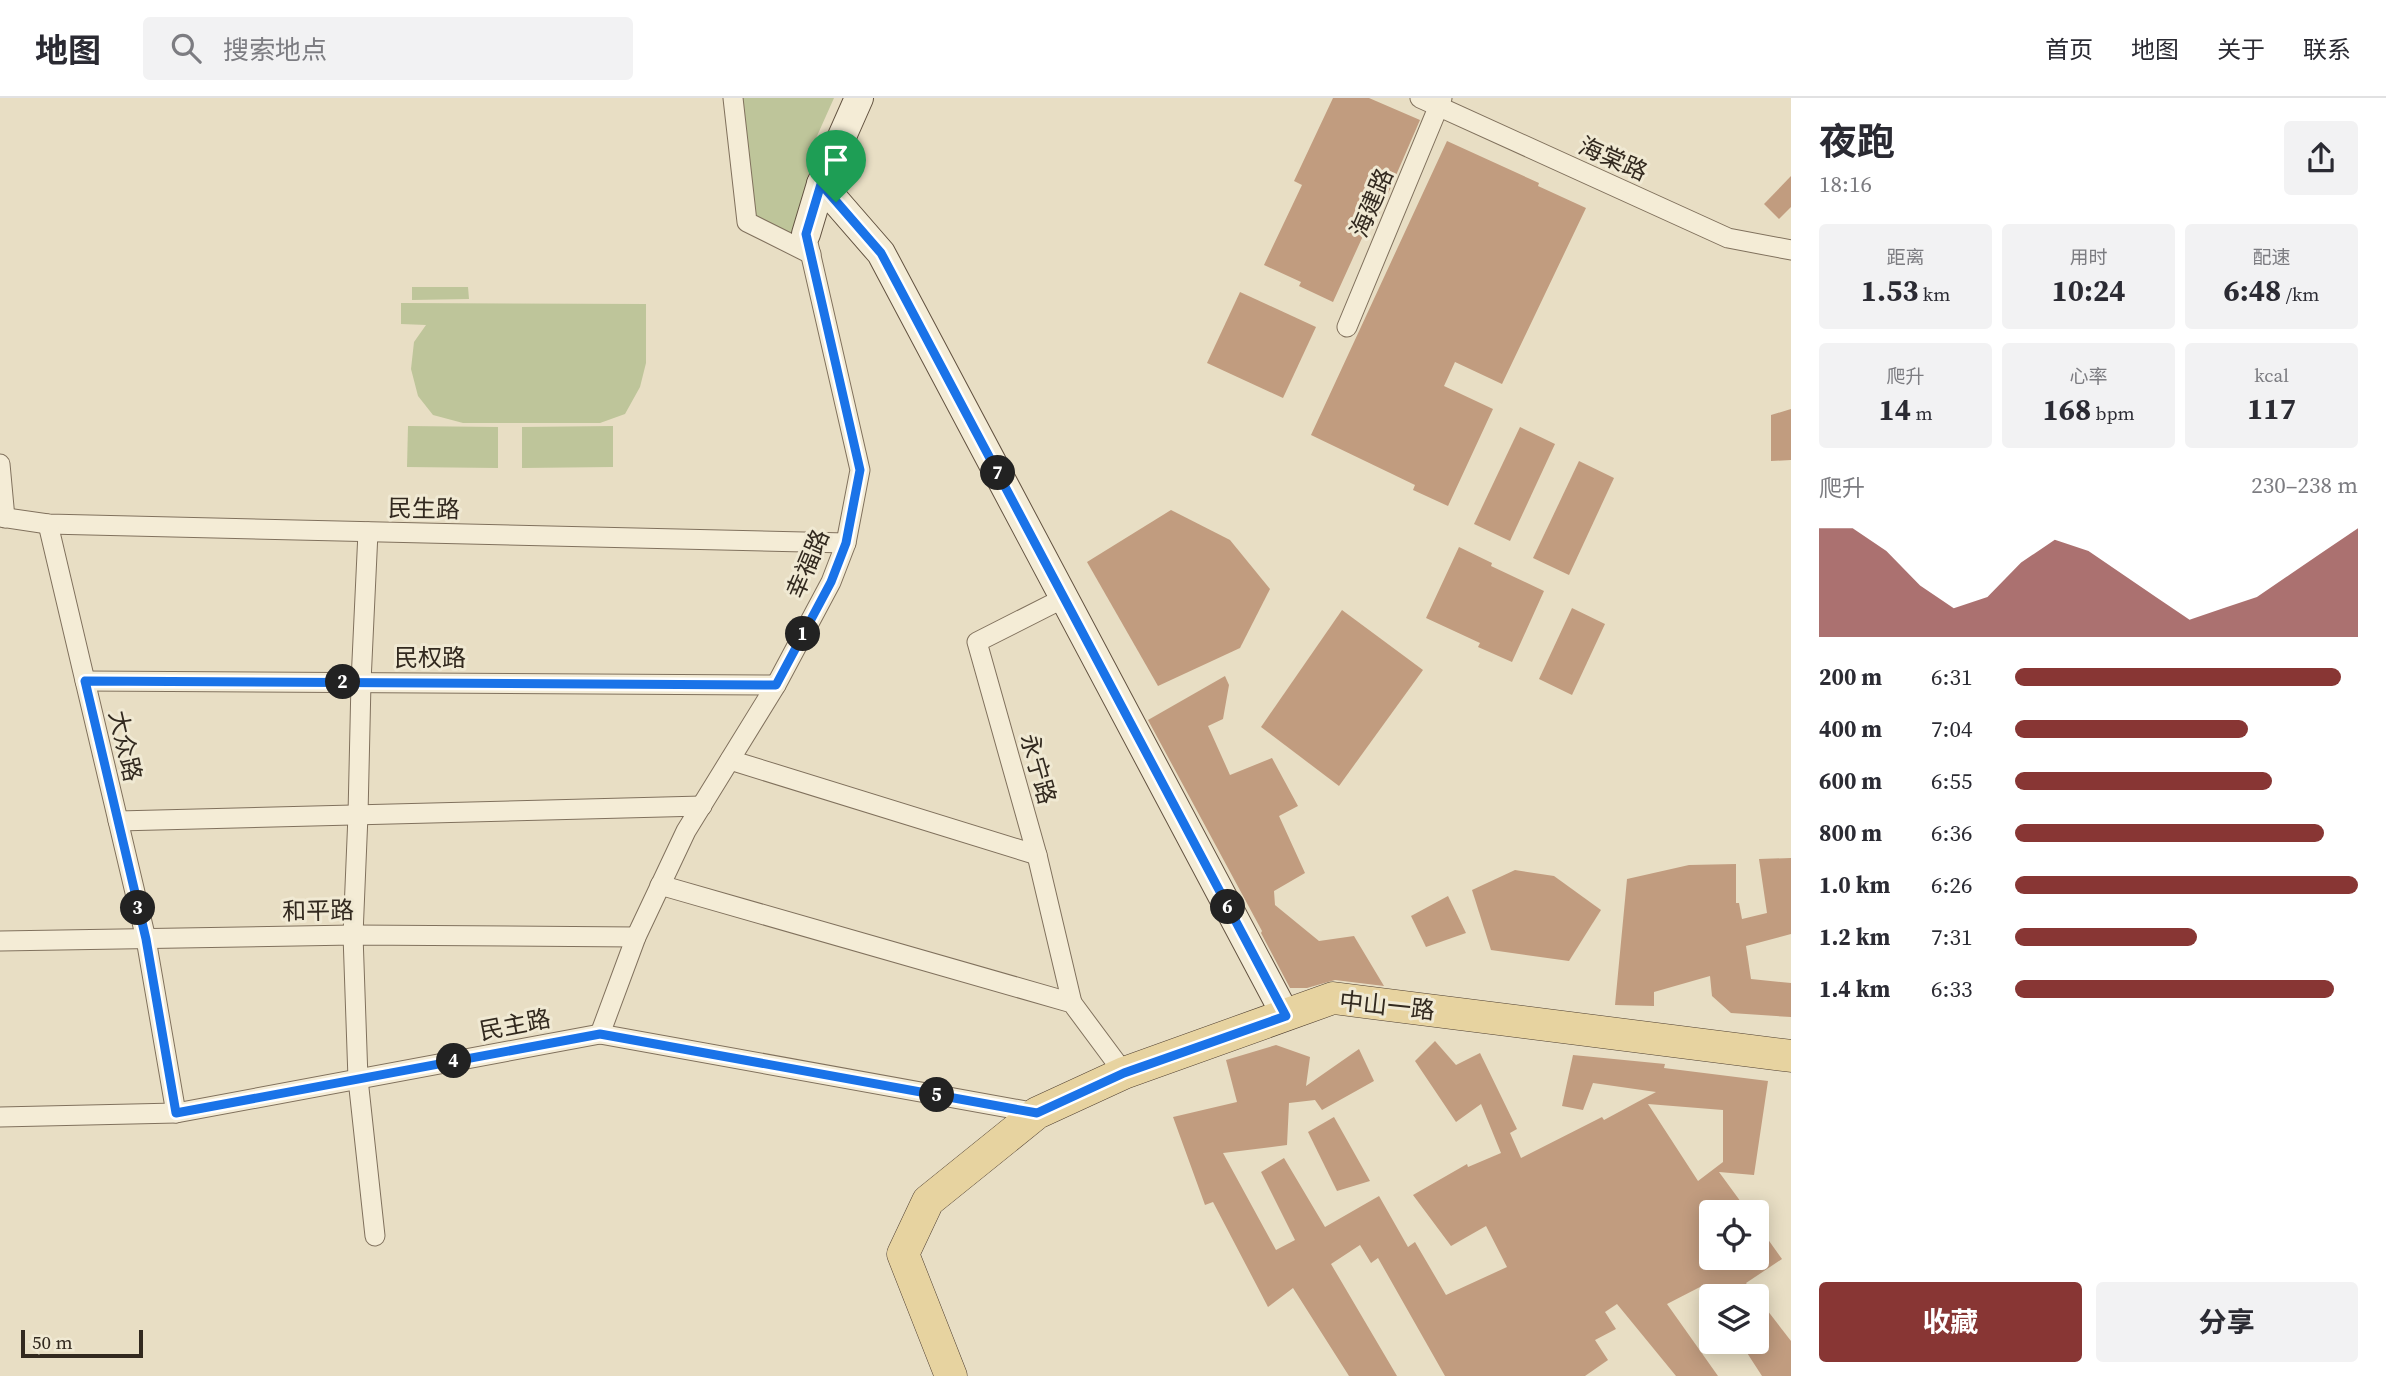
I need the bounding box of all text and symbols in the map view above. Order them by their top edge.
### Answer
search box [143,17,633,80]
text: 地图 [35,28,101,73]
icon: search [167,29,205,67]
text: 搜索地点 [223,32,327,68]
text: 首页 [2045,33,2093,66]
text: 地图 [2131,33,2179,66]
text: 关于 [2217,33,2265,66]
text: 联系 [2303,33,2351,66]
text: 夜跑 [1819,116,1895,168]
button: share [2284,121,2358,195]
street label: 海棠路 [1574,129,1653,188]
pin [806,130,866,202]
icon: arrive [817,141,855,179]
street label: 海建路 [1342,163,1401,242]
text: 18:16 [1819,168,1872,200]
text: 距离 [1886,244,1925,270]
text: 用时 [2069,244,2108,270]
text: 配速 [2252,244,2291,270]
text: 1.53 [1861,270,1918,311]
text: 10:24 [2051,270,2126,311]
text: 6:48 [2224,270,2281,311]
text: km [1918,281,1950,307]
text: /km [2281,281,2320,307]
text: kcal [2254,362,2289,388]
text: 爬升 [1886,363,1925,389]
text: 心率 [2069,363,2108,389]
text: 117 [2247,388,2296,429]
text: 14 [1878,389,1911,430]
text: 168 [2042,389,2091,430]
text: m [1911,400,1933,426]
text: bpm [2091,400,2135,426]
pin: 7 [981,456,1016,490]
text: 7 [992,459,1003,485]
text: 230–238 m [2251,469,2358,501]
text: 爬升 [1819,472,1865,504]
street label: 民生路 [388,491,460,526]
street label: 幸福路 [778,524,837,603]
pin: 1 [786,616,820,652]
text: 1 [797,620,808,646]
street label: 民权路 [394,641,466,674]
text: 200 m [1819,661,1882,693]
text: 6:31 [1931,661,1972,693]
pin: 2 [326,664,360,700]
text: 2 [337,668,348,694]
street label: 大众路 [101,707,150,785]
text: 400 m [1819,713,1882,745]
text: 7:04 [1931,713,1972,745]
street label: 永宁路 [1013,730,1064,808]
text: 600 m [1819,765,1882,797]
text: 6:55 [1931,765,1972,797]
text: 800 m [1819,817,1882,849]
text: 6:36 [1931,817,1972,849]
text: 1.0 km [1819,869,1890,901]
text: 6:26 [1931,869,1972,901]
pin: 3 [120,890,156,926]
pin: 6 [1210,890,1246,924]
street label: 和平路 [282,893,354,928]
text: 6 [1222,893,1233,919]
text: 3 [132,894,143,920]
text: 1.2 km [1819,921,1890,953]
text: 7:31 [1931,921,1972,953]
text: 1.4 km [1819,973,1890,1005]
text: 6:33 [1931,973,1972,1005]
street label: 中山一路 [1338,984,1437,1027]
street label: 民主路 [476,1001,553,1048]
pin: 4 [436,1044,472,1079]
text: 4 [448,1047,459,1073]
pin: 5 [920,1077,954,1112]
text: 5 [931,1081,942,1107]
map controls [1699,1200,1769,1354]
button: locate [1699,1200,1769,1270]
button: 收藏 [1819,1282,2082,1362]
button: 分享 [2096,1282,2358,1362]
button: layers [1699,1284,1769,1354]
scale bar [21,1327,144,1359]
text: 50 m [32,1329,73,1355]

